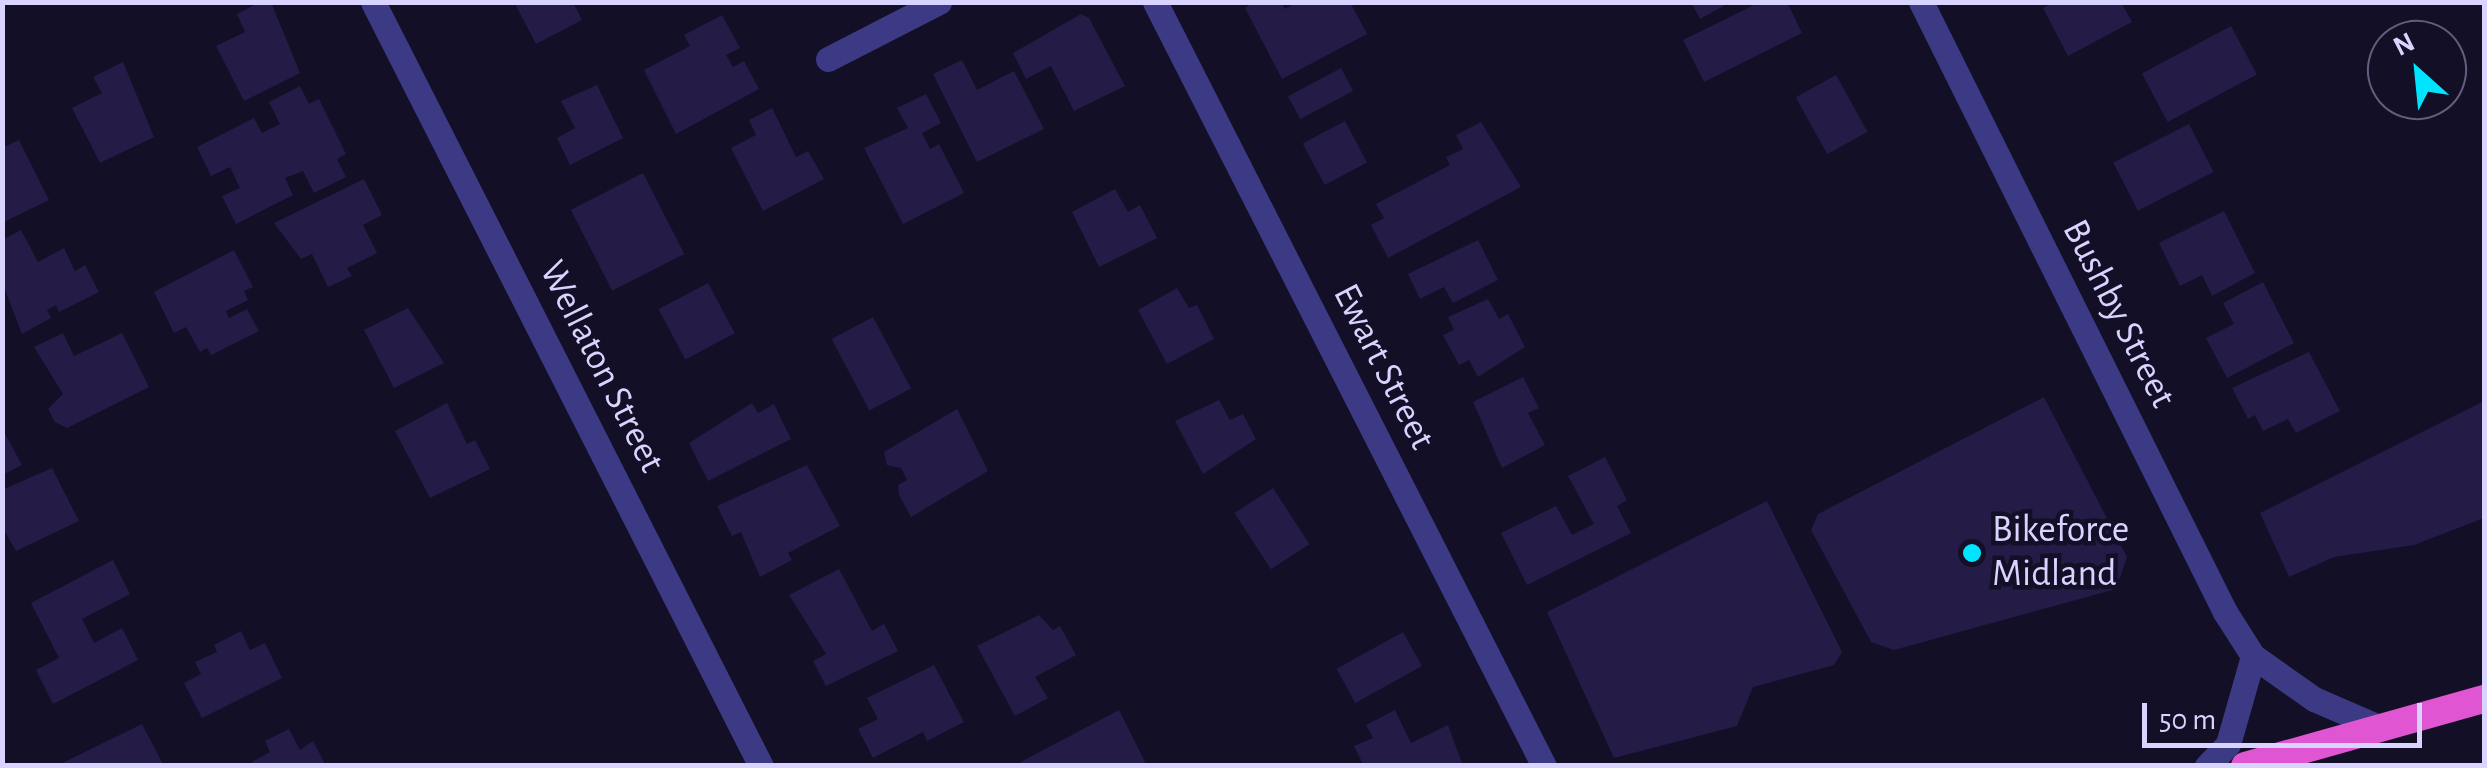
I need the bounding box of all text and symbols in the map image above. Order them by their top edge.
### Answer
north arrow [2367,20,2467,120]
text: N [2389,28,2419,62]
street label: Bushby Street [2051,213,2185,415]
street label: Wellaton Street [528,254,674,480]
street label: Ewart Street [1322,277,1444,457]
place label: Bikeforce Midland [1992,508,2129,598]
marker: Bikeforce Midland [1961,542,1983,564]
scale bar [2147,683,2427,745]
text: 50 m [2159,705,2216,735]

